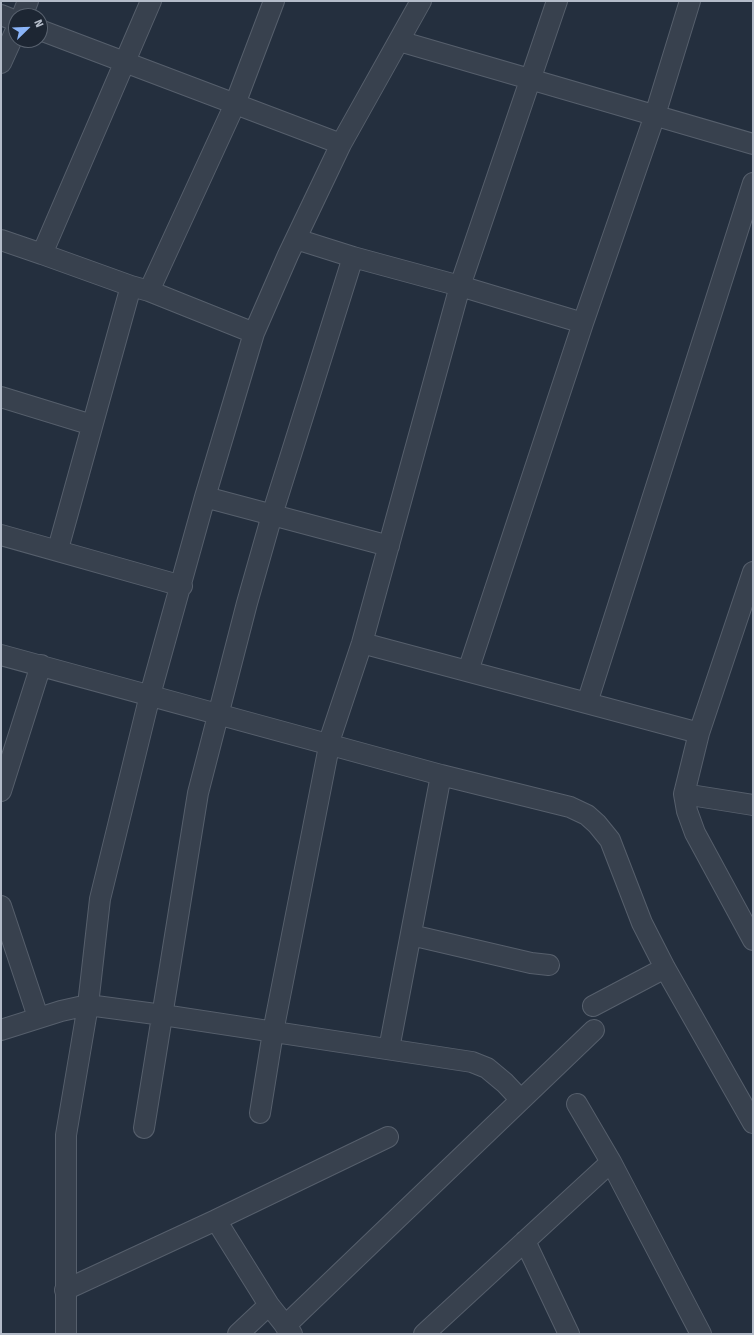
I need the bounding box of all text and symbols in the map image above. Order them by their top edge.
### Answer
north arrow [8,8,48,48]
text: N [31,18,46,29]

